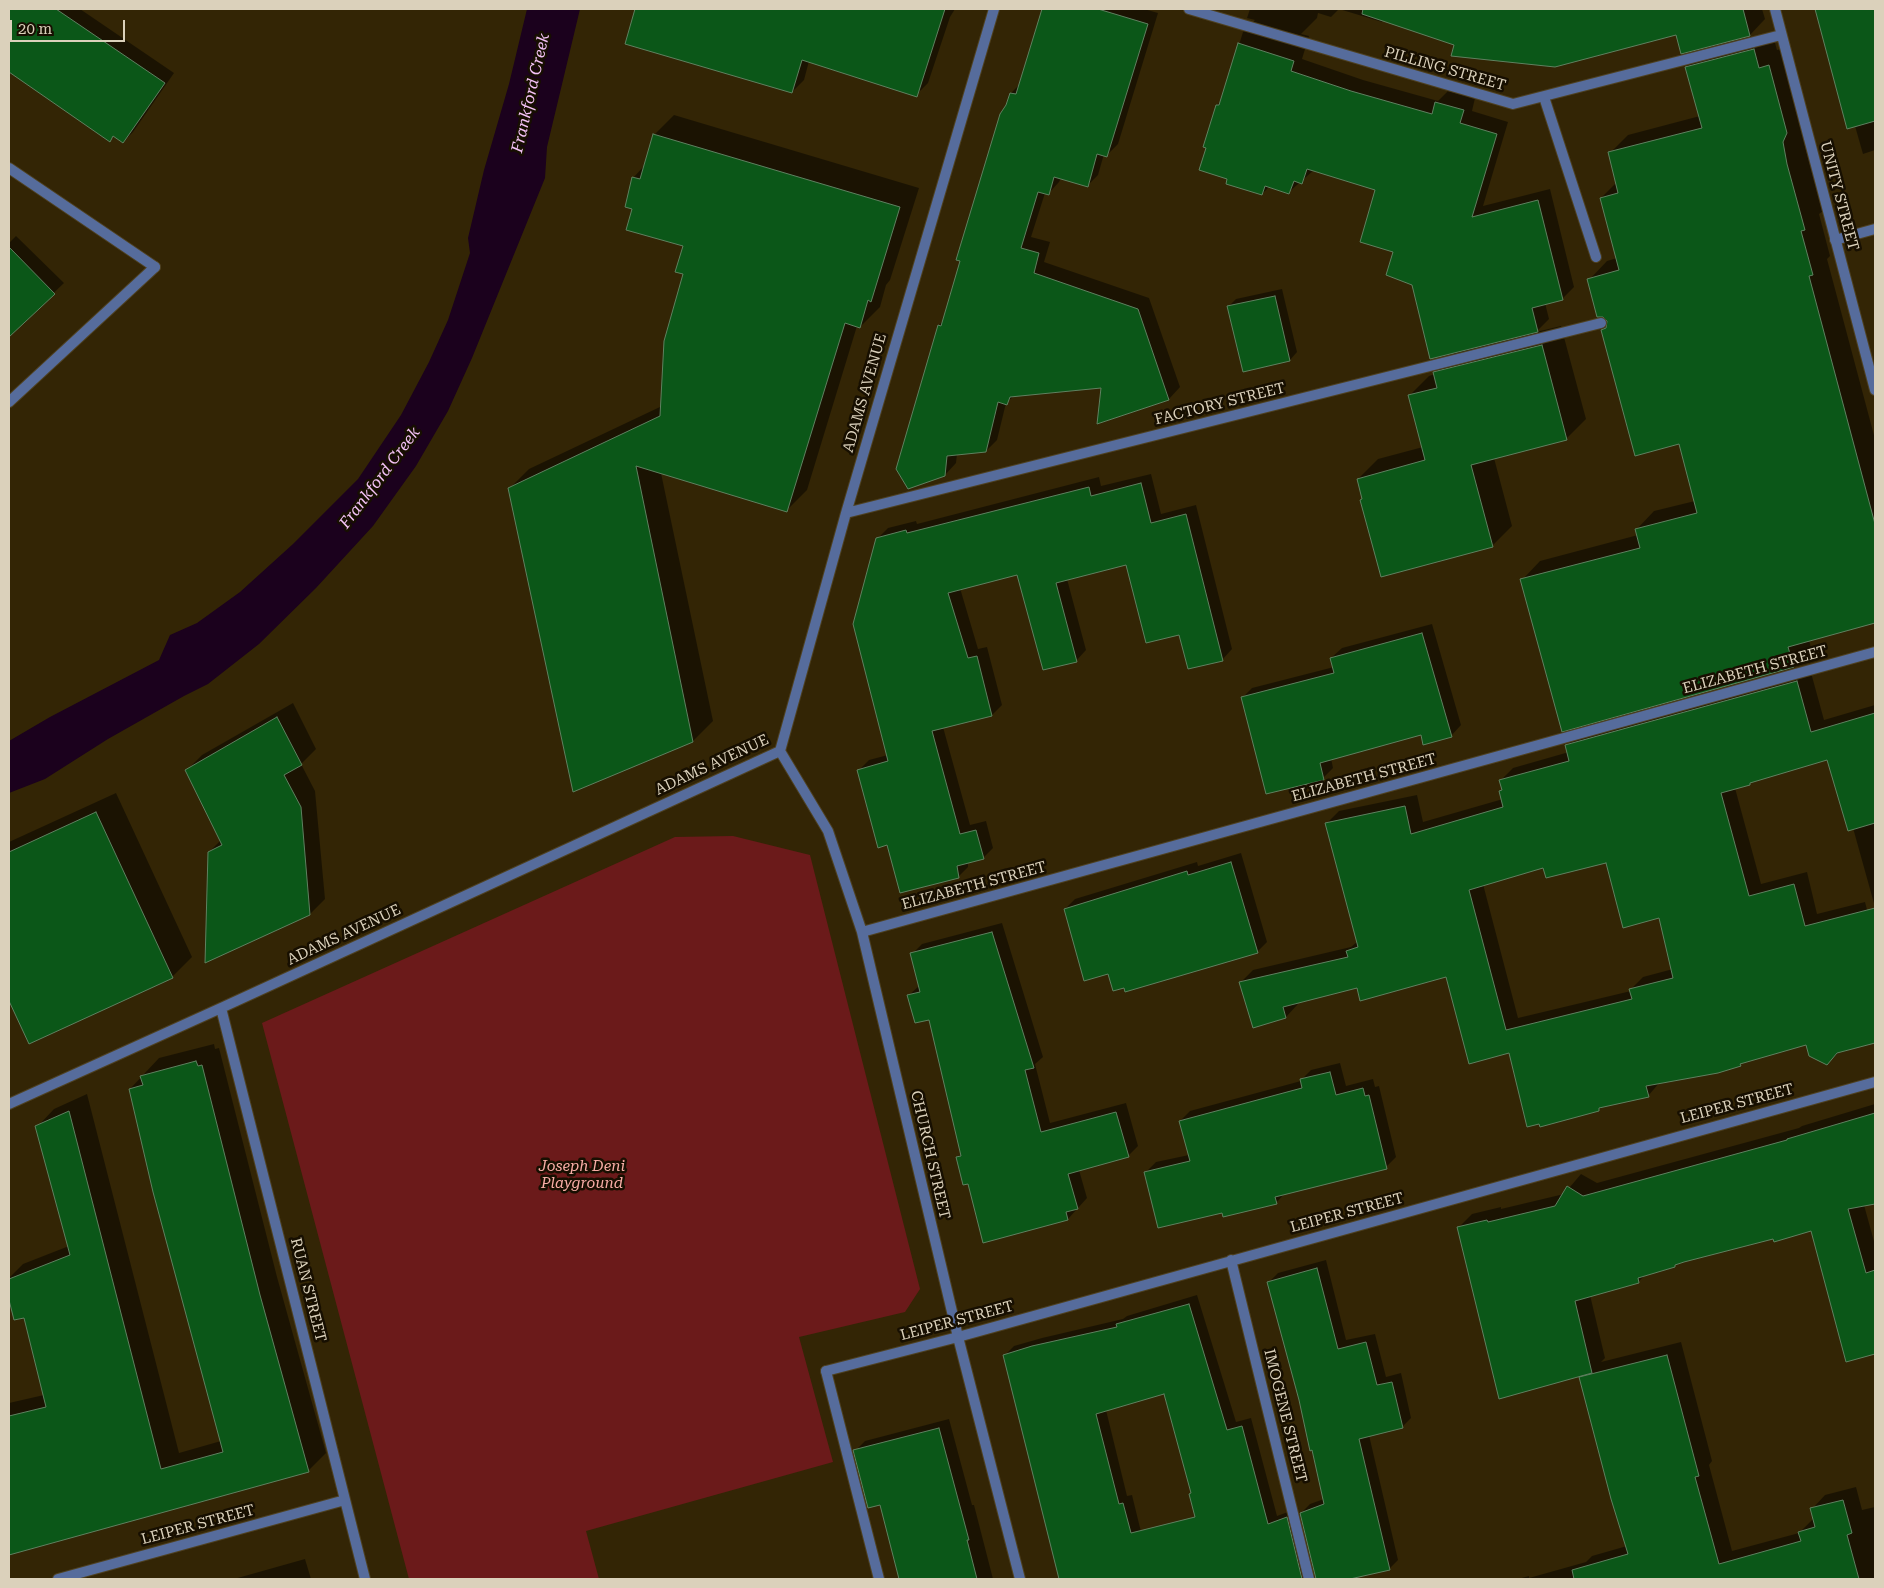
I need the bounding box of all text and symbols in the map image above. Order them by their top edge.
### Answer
scale bar [12,10,128,42]
text: 20 m [18,20,52,38]
water label: Frankford Creek [508,31,554,155]
street label: PILLING STREET [1382,43,1508,95]
street label: UNITY STREET [1816,139,1862,253]
street label: ADAMS AVENUE [839,331,891,455]
street label: FACTORY STREET [1153,379,1287,429]
water label: Frankford Creek [336,424,424,532]
street label: ELIZABETH STREET [1681,642,1829,698]
street label: ADAMS AVENUE [652,731,772,799]
street label: ELIZABETH STREET [1290,750,1438,806]
street label: ELIZABETH STREET [900,858,1048,914]
street label: ADAMS AVENUE [284,901,404,969]
street label: LEIPER STREET [1678,1080,1796,1128]
street label: CHURCH STREET [906,1089,954,1221]
park label: Joseph Deni Playground [539,1158,625,1193]
street label: LEIPER STREET [1288,1189,1406,1237]
street label: RUAN STREET [286,1236,330,1344]
street label: LEIPER STREET [898,1297,1016,1345]
street label: IMOGENE STREET [1260,1347,1310,1485]
street label: LEIPER STREET [139,1501,257,1549]

